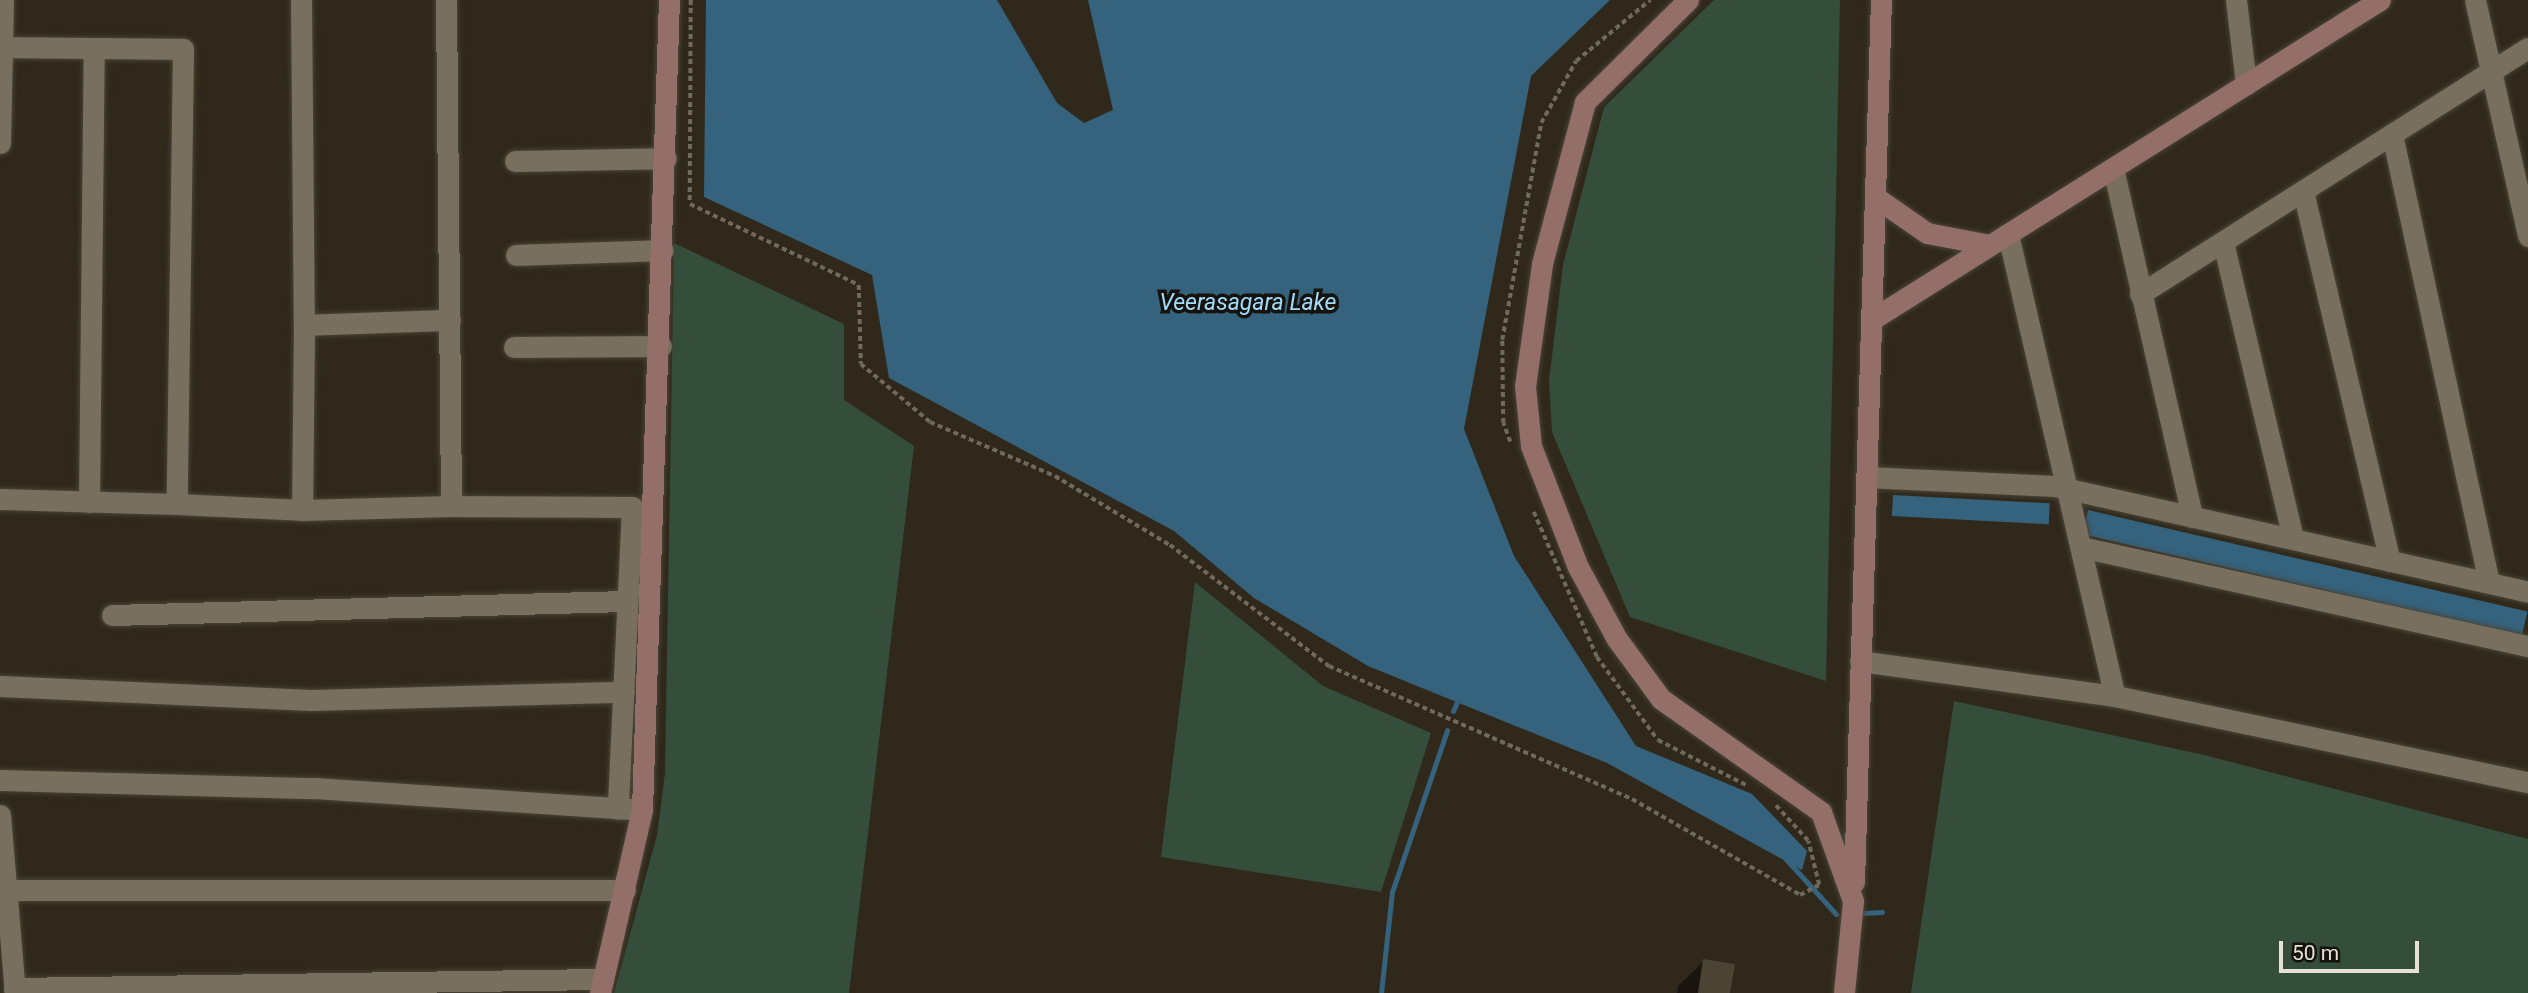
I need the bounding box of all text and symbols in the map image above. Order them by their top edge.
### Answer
water label: Veerasagara Lake [1160,289,1336,317]
scale bar [2283,926,2423,970]
text: 50 m [2292,941,2339,965]

